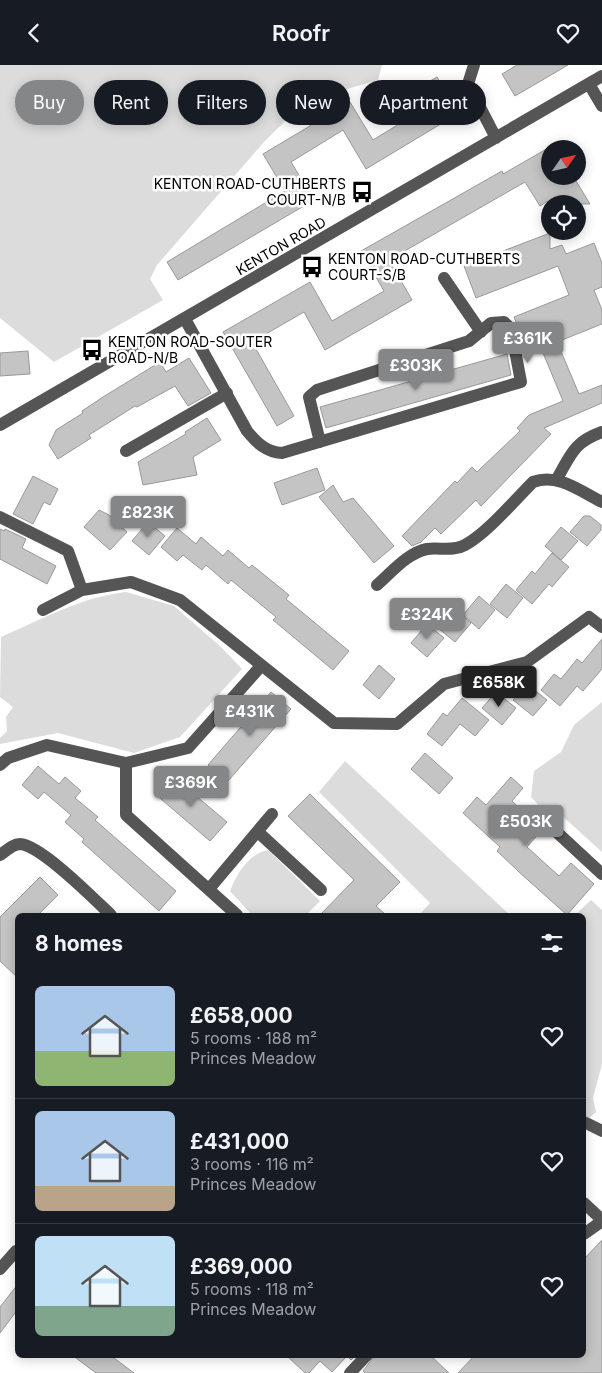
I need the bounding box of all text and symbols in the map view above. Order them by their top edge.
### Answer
icon: back [20,19,48,47]
icon: heart [554,19,582,47]
text: Roofr [272,20,330,46]
chip: Buy [15,80,84,125]
chip: Rent [94,80,168,125]
chip: Filters [178,80,266,125]
chip: New [276,80,350,125]
chip: Apartment [360,80,486,125]
north arrow [541,140,586,185]
map controls [541,140,586,240]
place label: KENTON ROAD-CUTHBERTS COURT-N/B [154,175,346,208]
bus stop icon: KENTON ROAD-CUTHBERTS COURT-N/B [349,179,375,205]
button: locate [541,195,586,240]
street label: KENTON ROAD [233,213,329,278]
place label: KENTON ROAD-CUTHBERTS COURT-S/B [328,250,520,283]
bus stop icon: KENTON ROAD-CUTHBERTS COURT-S/B [299,254,325,280]
pin: £361K [493,321,563,364]
text: £361K [503,328,553,348]
place label: KENTON ROAD-SOUTER ROAD-N/B [108,333,272,366]
bus stop icon: KENTON ROAD-SOUTER ROAD-N/B [79,337,105,363]
pin: £303K [381,349,451,391]
text: £303K [389,355,443,375]
pin: £823K [113,495,183,538]
text: £823K [122,502,174,522]
pin: £324K [392,597,462,640]
text: £324K [401,604,453,624]
pin: £658K [464,665,534,708]
text: £658K [473,672,525,692]
pin: £431K [215,695,285,737]
text: £431K [225,701,275,721]
pin: £369K [156,765,226,808]
text: £369K [165,772,217,792]
pin: £503K [491,805,561,847]
text: £503K [499,811,553,831]
icon: filters [538,929,566,957]
text: 8 homes [35,931,123,956]
text: £658,000 [190,1003,293,1028]
icon: home [75,1006,135,1066]
icon: heart [538,1022,566,1050]
text: 5 rooms · 188 m² [190,1028,317,1048]
text: Princes Meadow [190,1048,316,1068]
text: £431,000 [190,1129,289,1154]
icon: home [75,1131,135,1191]
icon: heart [538,1147,566,1175]
text: 3 rooms · 116 m² [190,1154,314,1174]
text: Princes Meadow [190,1174,316,1194]
text: £369,000 [190,1254,293,1279]
icon: home [75,1256,135,1316]
icon: heart [538,1272,566,1300]
text: 5 rooms · 118 m² [190,1279,314,1299]
text: Princes Meadow [190,1299,316,1319]

